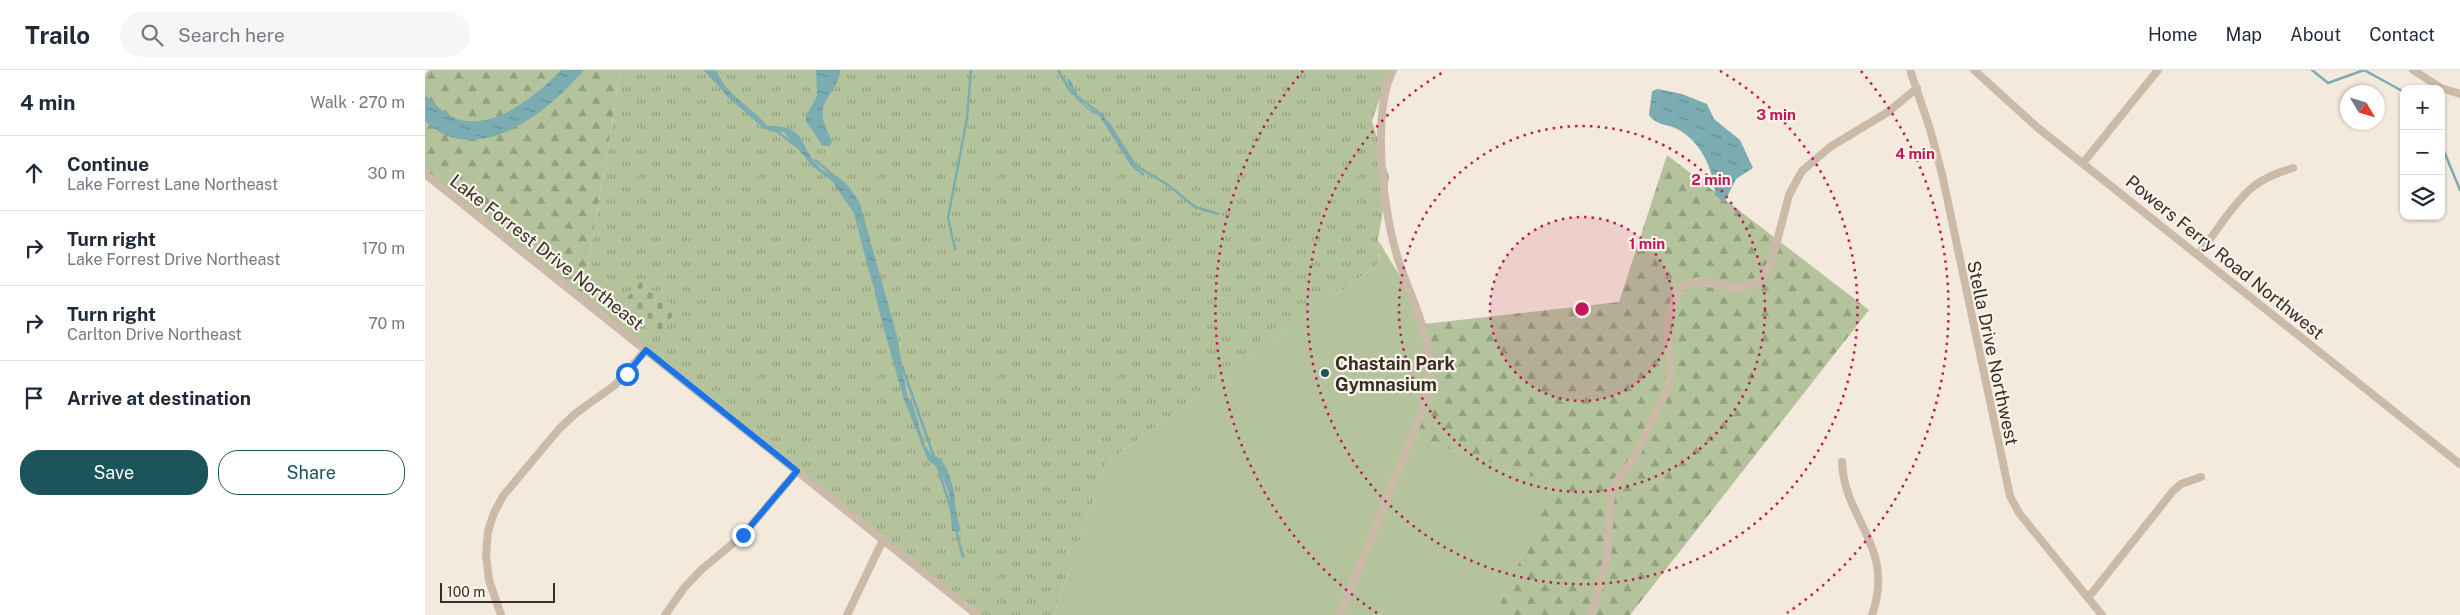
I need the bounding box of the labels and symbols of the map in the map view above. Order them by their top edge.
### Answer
north arrow [2340,85,2385,130]
text: 3 min [1756,106,1796,123]
text: 4 min [1895,145,1935,162]
street label: Lake Forrest Drive Northeast [446,170,648,334]
street label: Powers Ferry Road Northwest [2122,170,2328,344]
text: 2 min [1691,171,1731,188]
text: 1 min [1629,235,1665,252]
street label: Stella Drive Northwest [1963,259,2023,447]
centre of rings [1573,300,1591,318]
place label: Chastain Park Gymnasium [1335,353,1455,395]
route start [616,363,639,386]
marker: Chastain Park Gymnasium [1319,367,1331,379]
route end [732,524,755,547]
scale bar [440,580,555,603]

